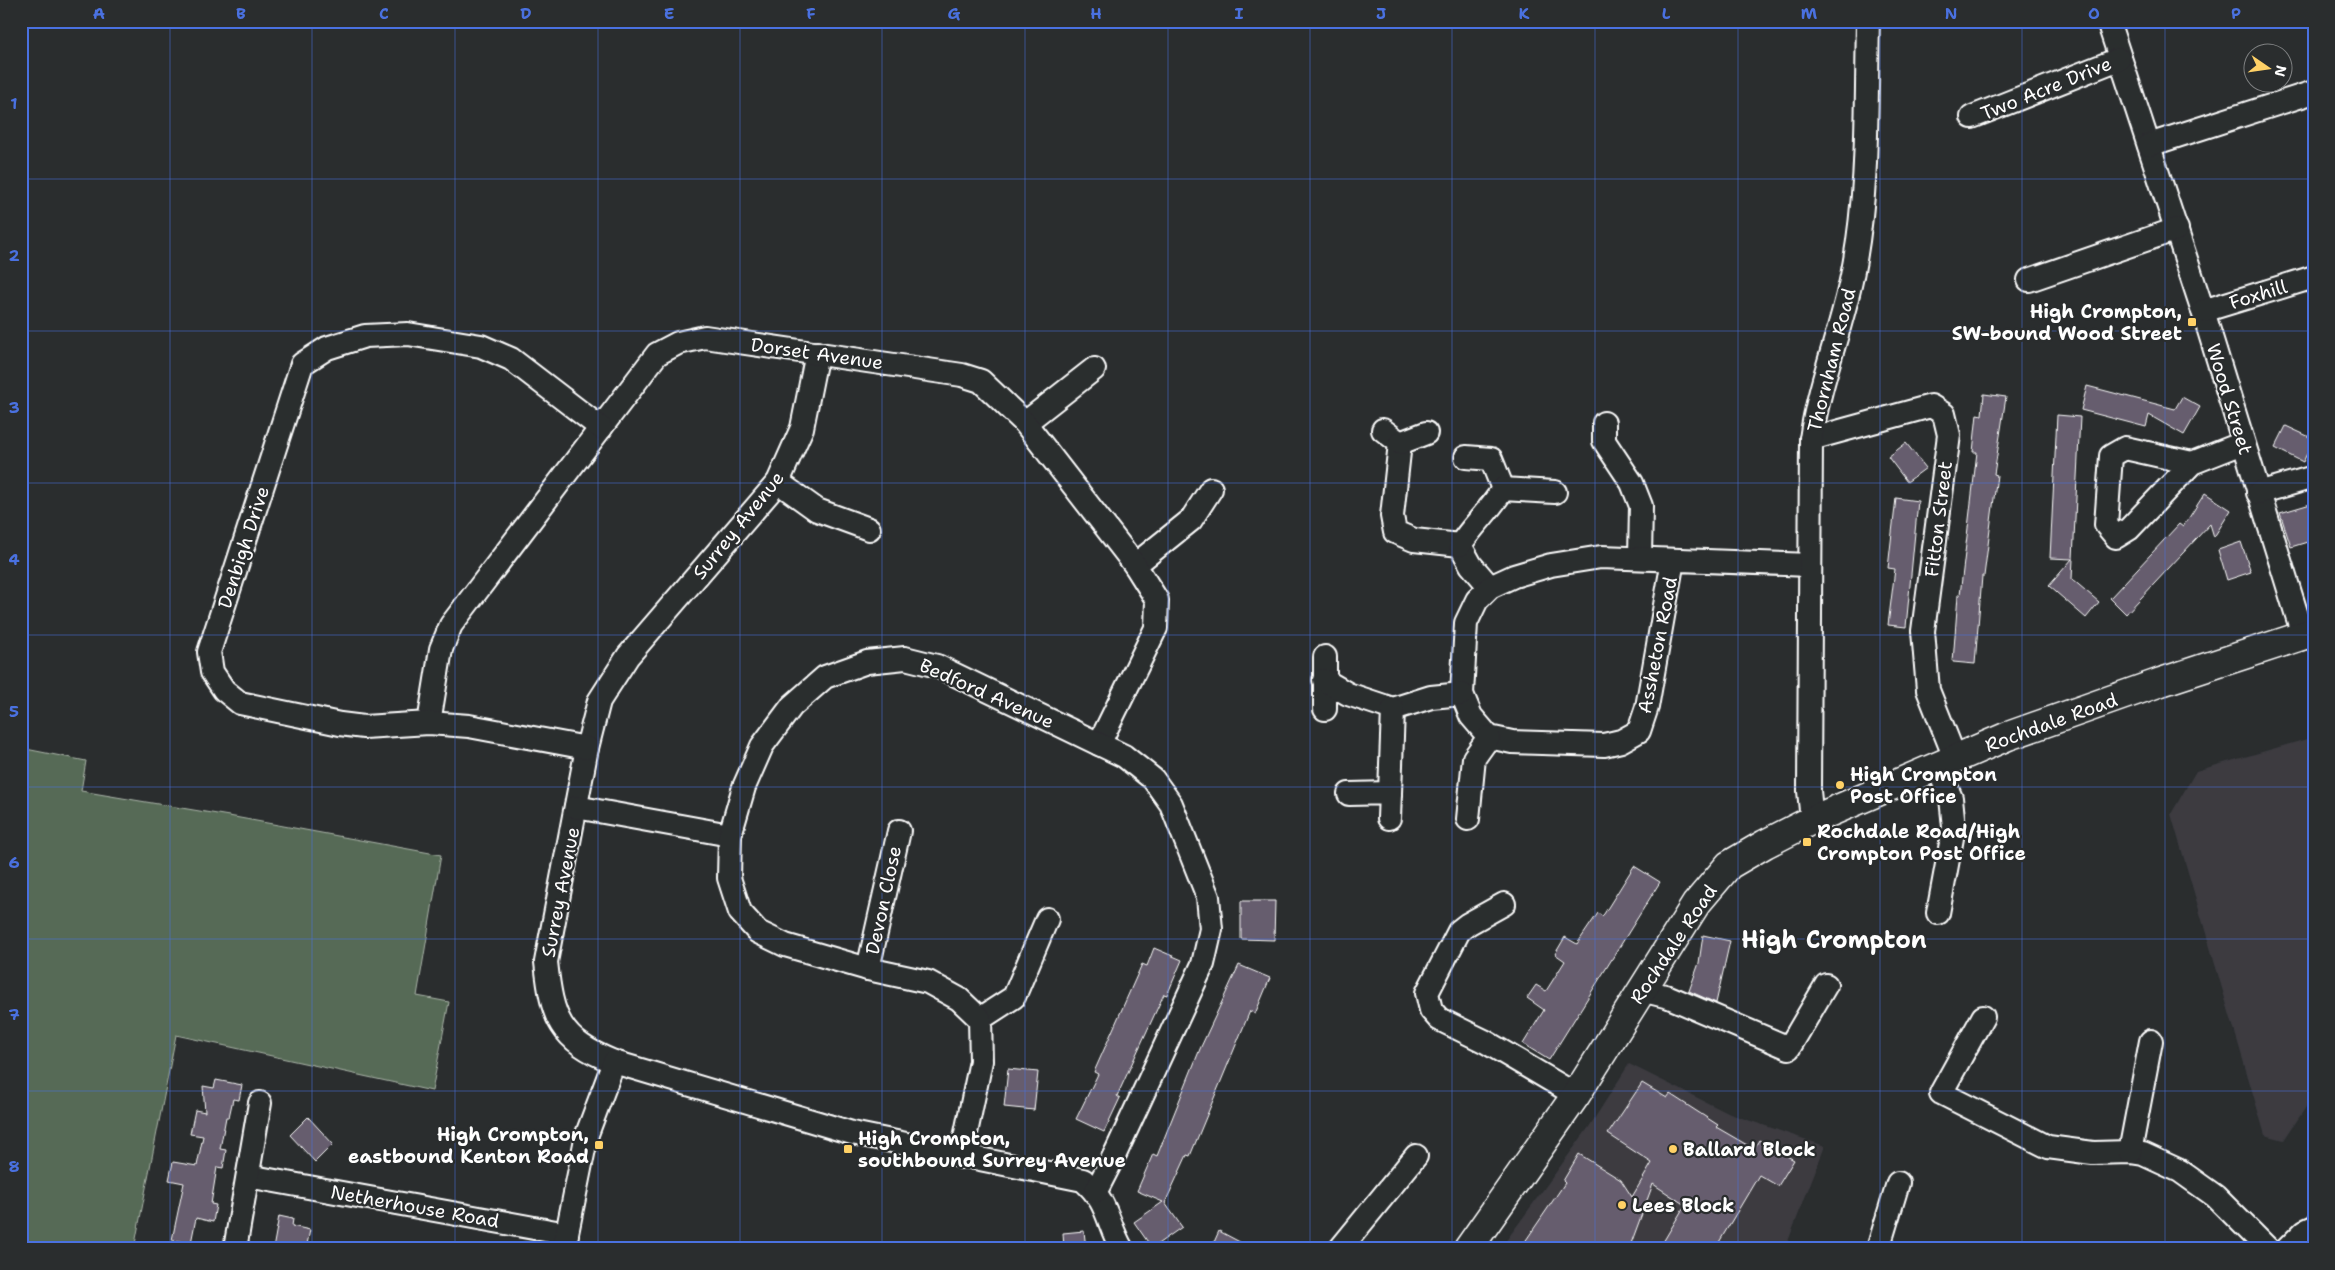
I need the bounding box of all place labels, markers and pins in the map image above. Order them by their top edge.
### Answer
place label: High Crompton, SW-bound Wood Street [1952,299,2182,346]
marker: High Crompton, SW-bound Wood Street [2186,316,2198,328]
place label: High Crompton Post Office [1850,762,1997,809]
marker: High Crompton Post Office [1834,779,1846,791]
place label: Rochdale Road/High Crompton Post Office [1817,819,2026,866]
marker: Rochdale Road/High Crompton Post Office [1801,836,1813,848]
place label: High Crompton, eastbound Kenton Road [348,1122,589,1169]
place label: High Crompton, southbound Surrey Avenue [858,1126,1126,1173]
place label: Ballard Block [1683,1137,1816,1162]
marker: High Crompton, eastbound Kenton Road [593,1139,605,1151]
marker: High Crompton, southbound Surrey Avenue [842,1143,854,1155]
marker: Ballard Block [1667,1143,1679,1155]
place label: Lees Block [1632,1193,1734,1218]
marker: Lees Block [1616,1199,1628,1211]

